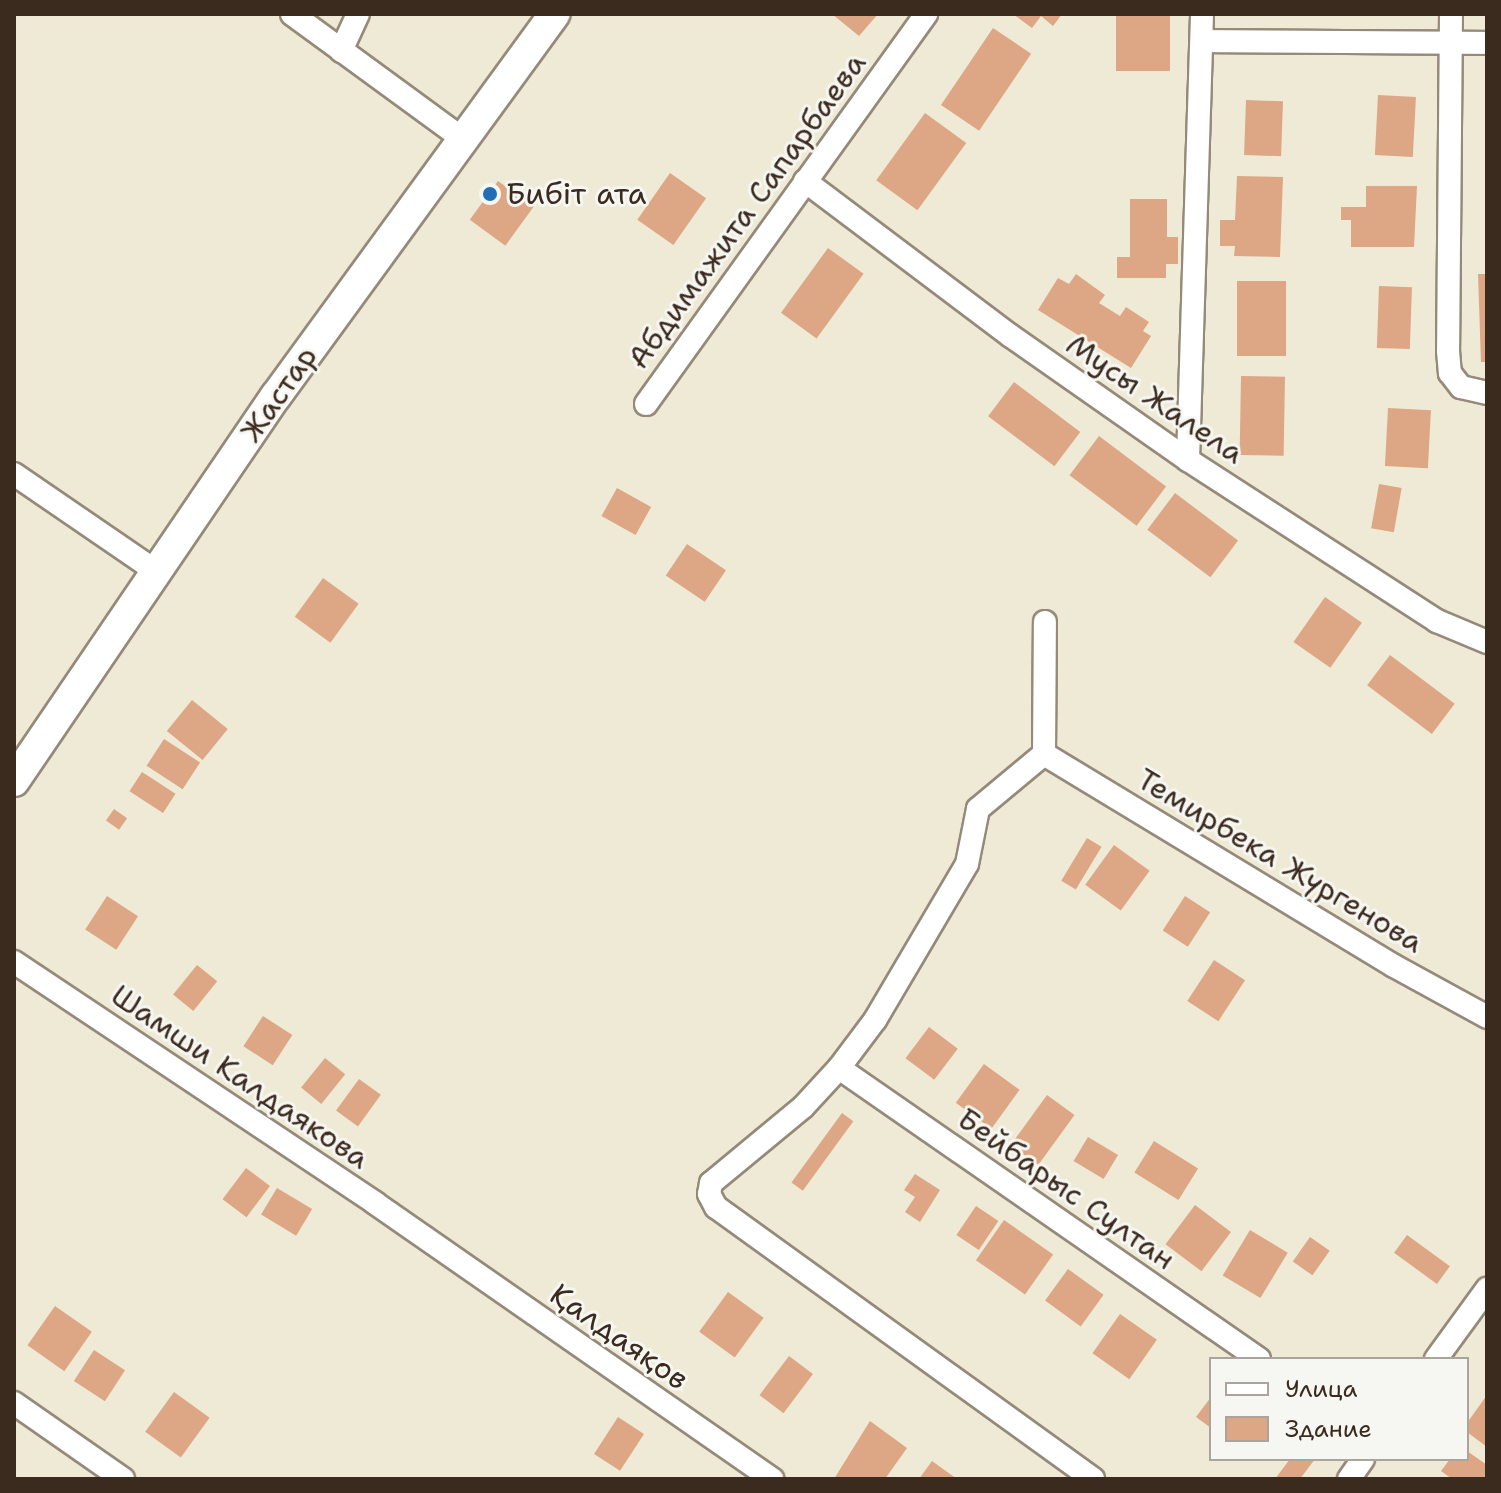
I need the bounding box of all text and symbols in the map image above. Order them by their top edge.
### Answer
street label: Абдимажита Сапарбаева [620,46,874,376]
place label: Бибіт ата [506,176,646,212]
marker: Бибіт ата [481,185,499,203]
street label: Мусы Жалела [1059,326,1251,472]
street label: Жастар [233,339,325,449]
street label: Темирбека Жүргенова [1130,761,1430,961]
street label: Шамши Калдаякова [104,977,376,1177]
street label: Бейбарыс Султан [950,1101,1182,1277]
street label: Қалдаяқов [543,1276,695,1398]
legend [1209,1357,1469,1461]
text: Улица [1285,1373,1358,1405]
text: Здание [1285,1413,1372,1445]

